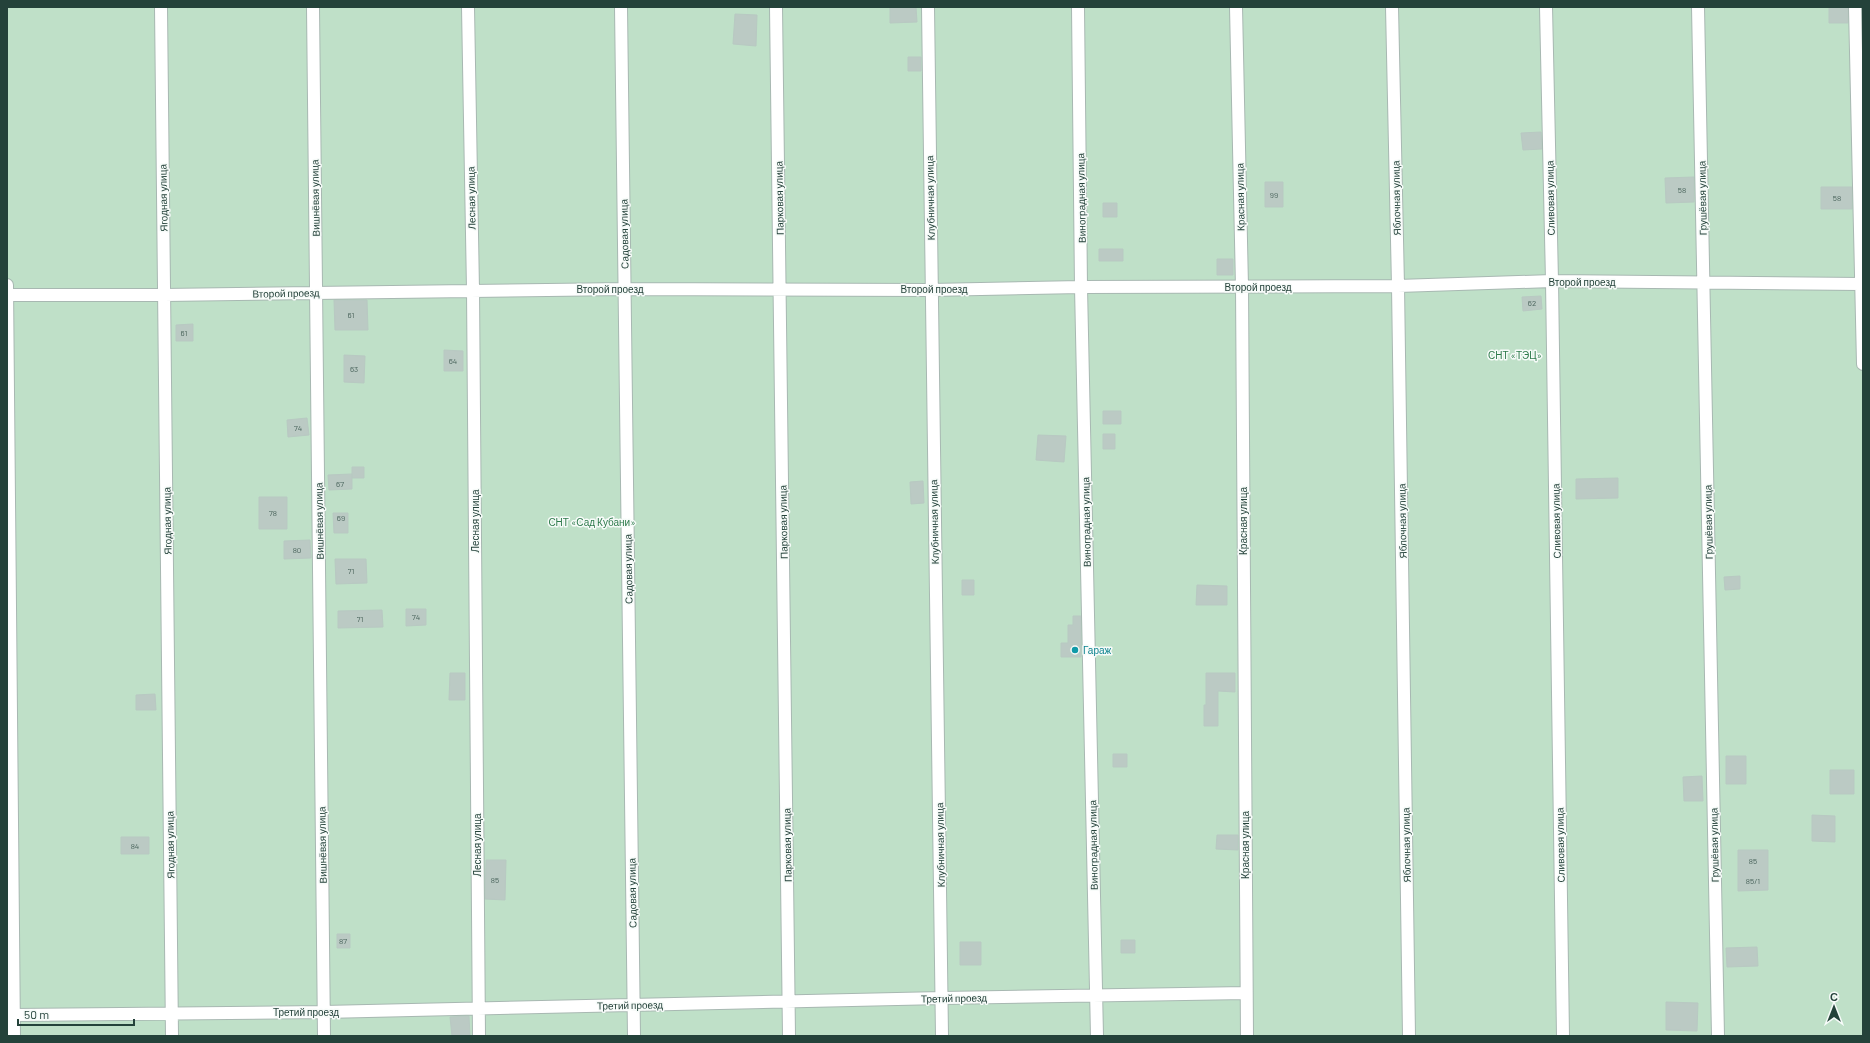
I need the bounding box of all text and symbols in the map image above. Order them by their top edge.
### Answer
street label: Виноградная улица [1074,152,1088,243]
street label: Клубничная улица [923,155,937,241]
street label: Вишнёвая улица [308,159,322,237]
street label: Парковая улица [772,160,786,235]
street label: Яблочная улица [1389,160,1403,236]
street label: Сливовая улица [1543,160,1557,236]
street label: Грушёвая улица [1695,160,1709,235]
street label: Красная улица [1233,162,1247,231]
street label: Ягодная улица [156,164,170,232]
street label: Лесная улица [464,166,478,230]
house number: 58 [1678,185,1686,195]
house number: 99 [1270,190,1278,200]
house number: 58 [1833,193,1841,203]
street label: Садовая улица [617,198,631,269]
street label: Второй проезд [1548,276,1616,288]
street label: Второй проезд [1224,281,1292,293]
street label: Второй проезд [576,283,644,295]
street label: Второй проезд [900,283,968,295]
street label: Второй проезд [252,286,320,300]
house number: 62 [1528,298,1536,308]
house number: 61 [348,310,355,320]
house number: 61 [181,328,188,338]
park label: СНТ «ТЭЦ» [1488,349,1542,361]
house number: 64 [449,356,457,366]
house number: 63 [350,364,358,374]
house number: 74 [294,423,302,433]
street label: Виноградная улица [1079,476,1093,567]
house number: 67 [336,479,344,489]
street label: Клубничная улица [927,479,941,565]
street label: Вишнёвая улица [312,482,326,560]
street label: Яблочная улица [1395,483,1409,559]
street label: Сливовая улица [1549,483,1563,559]
street label: Парковая улица [776,484,790,559]
street label: Грушёвая улица [1701,484,1715,559]
street label: Ягодная улица [160,487,174,555]
street label: Красная улица [1237,487,1249,555]
street label: Лесная улица [469,489,481,553]
house number: 78 [269,508,277,518]
house number: 69 [337,513,345,523]
park label: СНТ «Сад Кубани» [548,516,636,528]
street label: Садовая улица [621,533,635,604]
house number: 80 [293,545,301,555]
house number: 71 [348,566,355,576]
house number: 74 [412,612,420,622]
house number: 71 [357,614,364,624]
place label: Гараж [1083,644,1112,656]
marker: Гараж [1070,645,1080,655]
street label: Виноградная улица [1086,799,1100,890]
street label: Клубничная улица [933,802,947,888]
street label: Вишнёвая улица [315,806,329,884]
street label: Парковая улица [780,807,794,882]
street label: Яблочная улица [1399,807,1413,883]
street label: Сливовая улица [1553,807,1567,883]
street label: Грушёвая улица [1707,807,1721,882]
street label: Ягодная улица [163,811,177,879]
street label: Красная улица [1239,811,1251,879]
street label: Лесная улица [471,813,483,877]
house number: 84 [131,841,139,851]
house number: 85 [1749,856,1757,866]
street label: Садовая улица [625,857,639,928]
house number: 85 [491,875,499,885]
house number: 85/1 [1746,876,1760,886]
house number: 87 [339,936,347,946]
north arrow [1814,987,1854,1027]
text: С [1830,990,1838,1003]
street label: Третий проезд [921,991,987,1005]
street label: Третий проезд [597,998,663,1012]
scale bar [18,1001,134,1027]
street label: Третий проезд [273,1006,339,1018]
text: 50 m [24,1007,49,1021]

